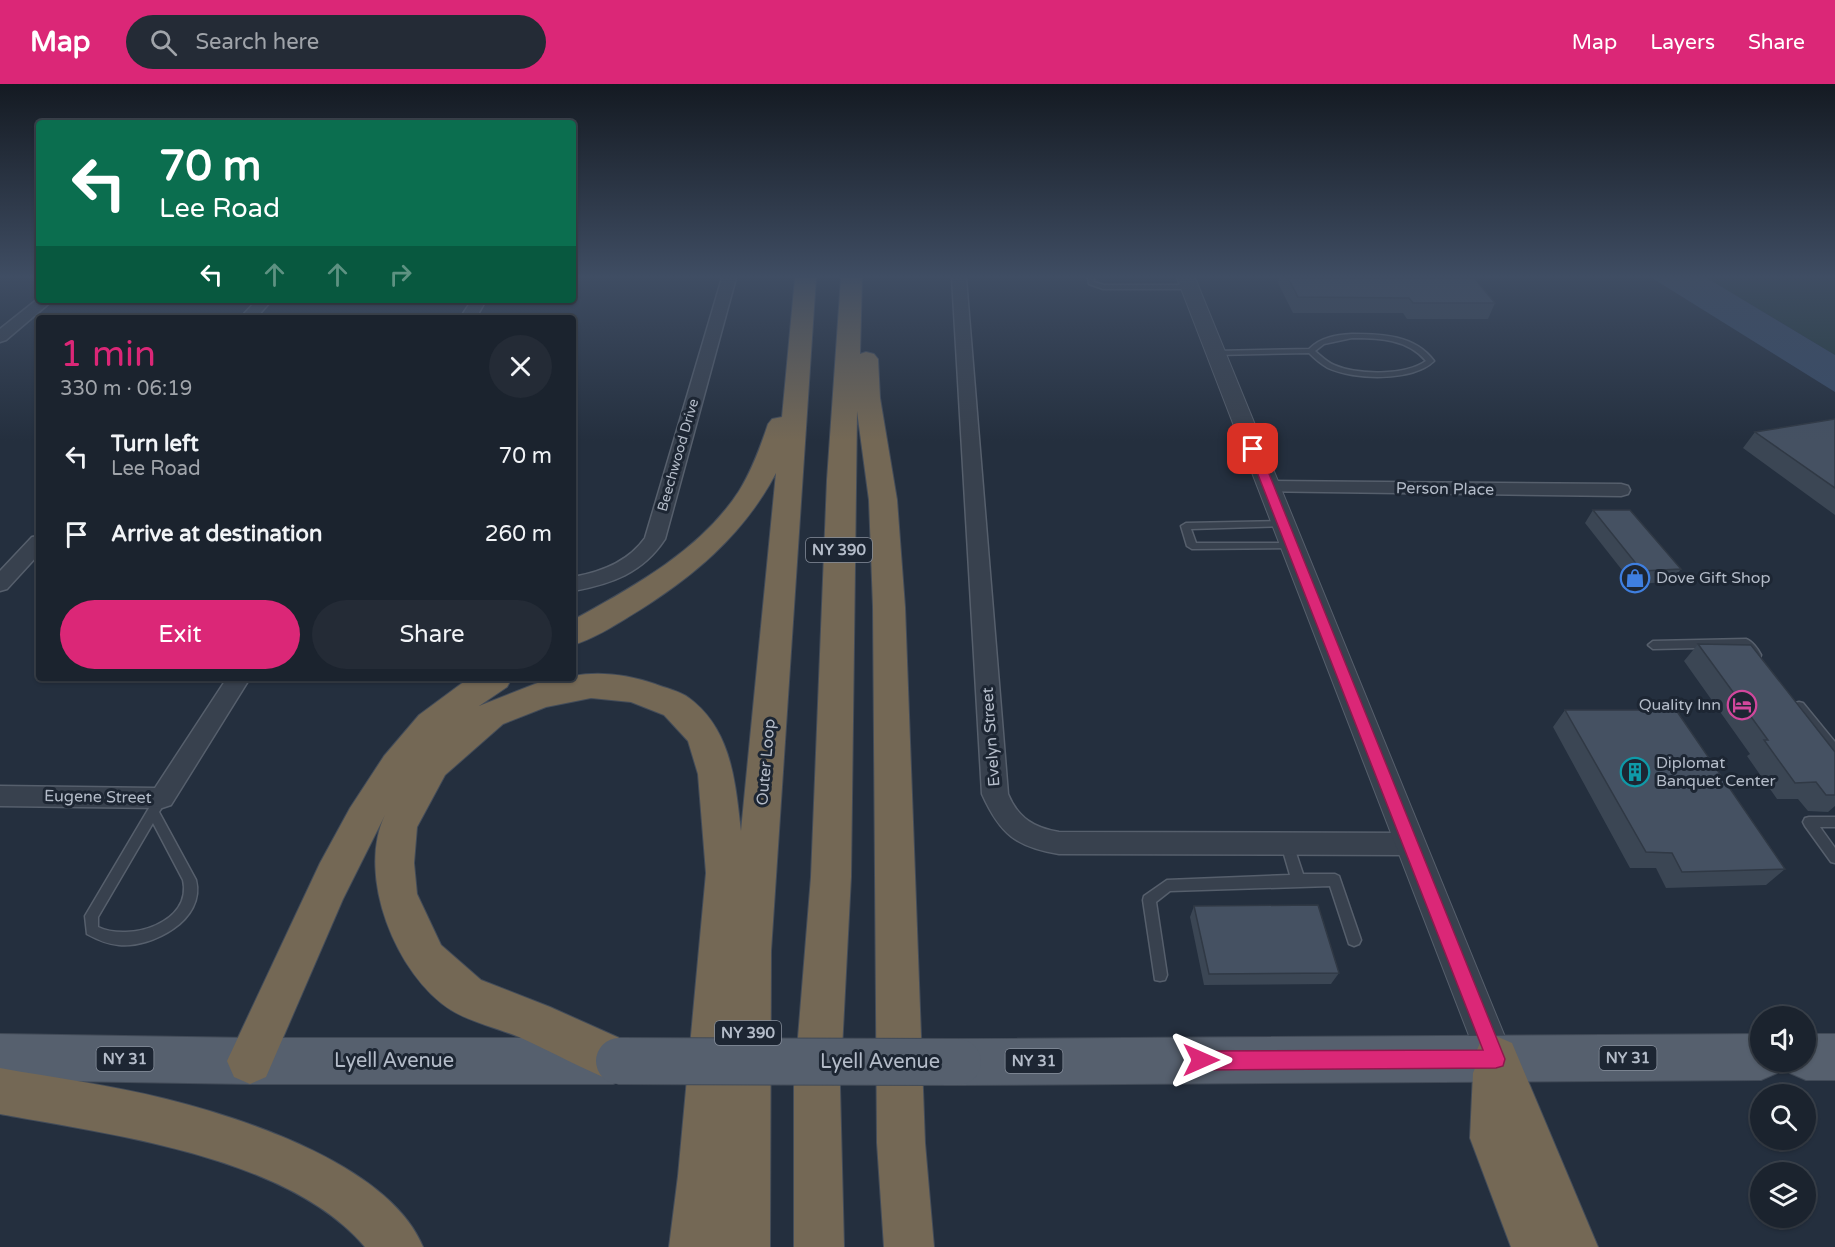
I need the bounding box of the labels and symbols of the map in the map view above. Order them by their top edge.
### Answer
street label: Beechwood Drive [654,397,702,513]
pin [1227,423,1278,474]
street label: Person Place [1396,478,1494,500]
road number: NY 390 [806,538,872,562]
shop icon: Dove Gift Shop [1619,562,1651,594]
place label: Dove Gift Shop [1656,568,1771,588]
street label: Evelyn Street [978,687,1004,787]
hotel icon: Quality Inn [1726,689,1758,721]
place label: Quality Inn [1639,695,1721,715]
street label: Outer Loop [752,718,780,806]
place label: Diplomat Banquet Center [1656,753,1777,791]
building icon: Diplomat Banquet Center [1619,756,1651,788]
street label: Eugene Street [44,786,152,808]
road number: NY 390 [715,1021,781,1045]
position arrow [1169,1028,1233,1092]
road number: NY 31 [1600,1046,1656,1070]
road number: NY 31 [96,1047,154,1071]
street label: Lyell Avenue [334,1049,454,1073]
road number: NY 31 [1006,1049,1062,1073]
street label: Lyell Avenue [820,1050,940,1074]

